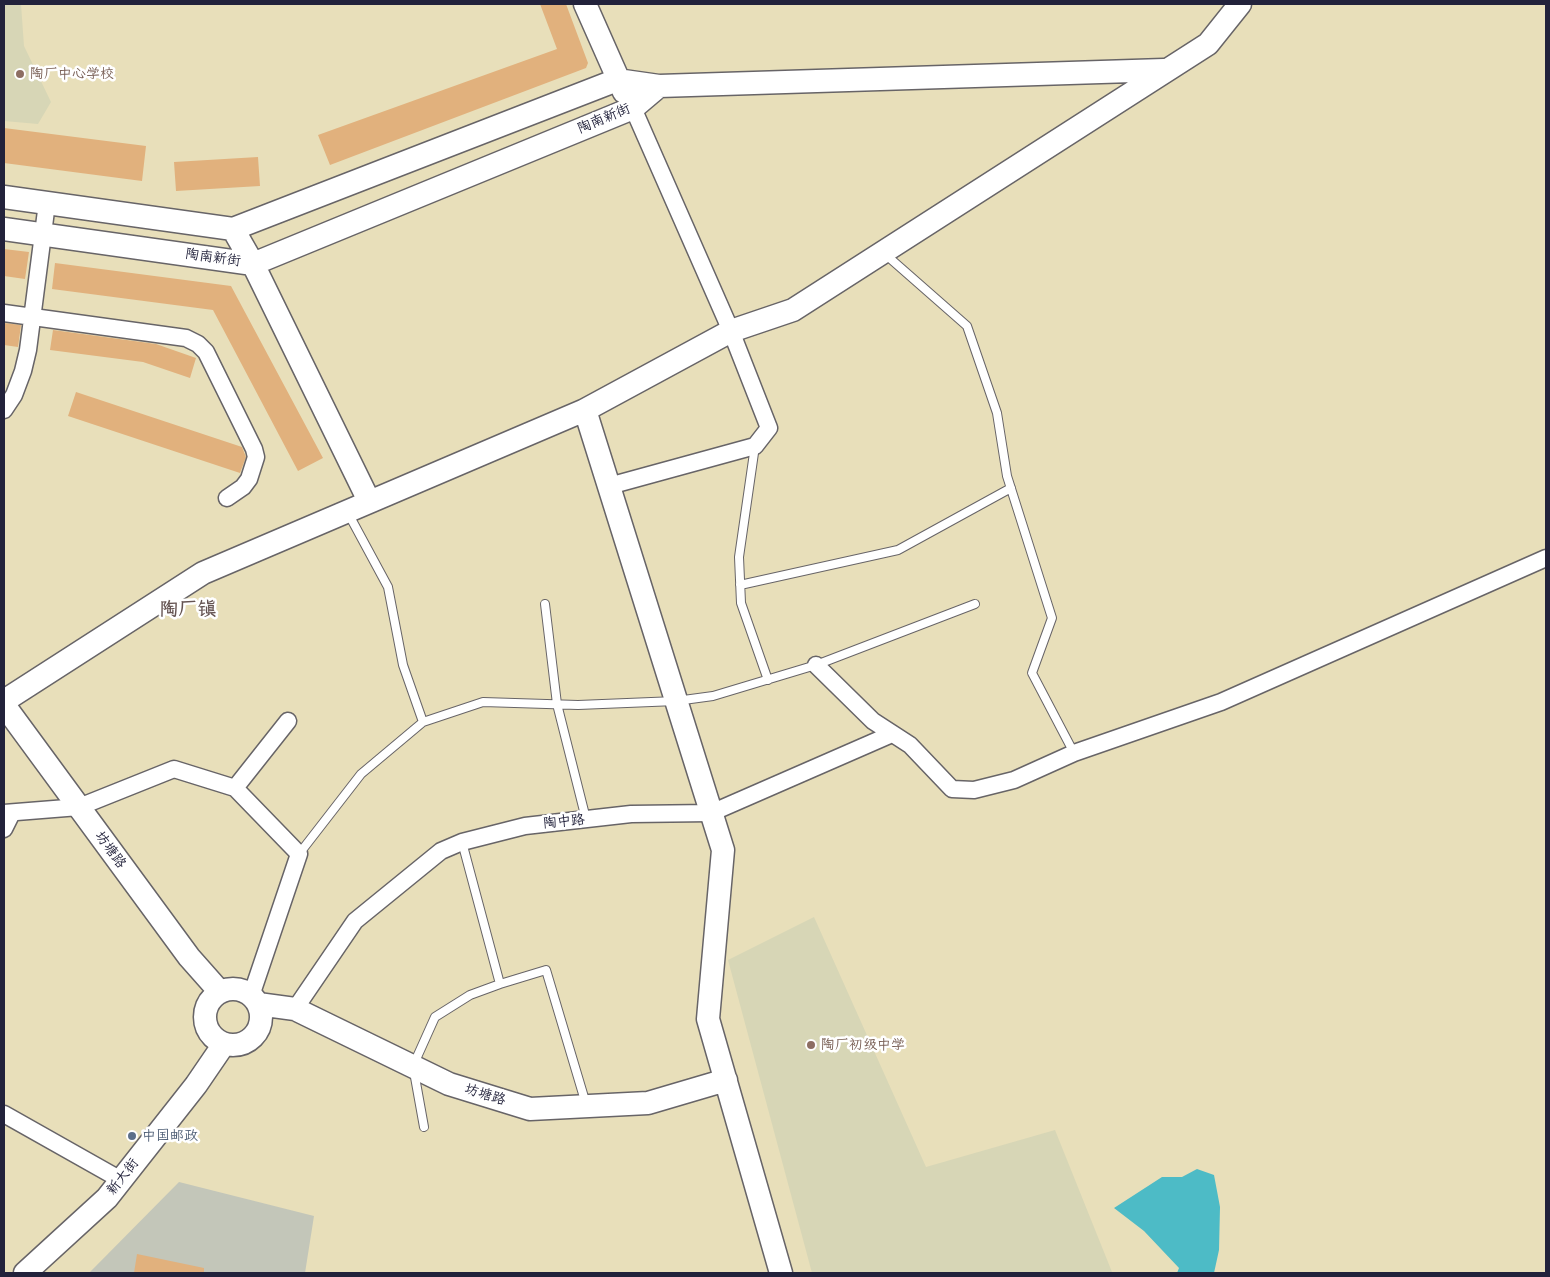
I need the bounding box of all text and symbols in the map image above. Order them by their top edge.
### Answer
place label: 陶厂中心学校 [30,66,114,82]
marker: 陶厂中心学校 [14,68,26,80]
street label: 陶南新街 [575,100,633,138]
street label: 陶南新街 [184,246,242,270]
district label: 陶厂镇 [160,599,216,621]
street label: 陶中路 [542,811,586,833]
street label: 坊塘路 [91,828,129,872]
place label: 陶厂初级中学 [821,1037,905,1053]
marker: 陶厂初级中学 [805,1039,817,1051]
street label: 坊塘路 [462,1081,508,1109]
place label: 中国邮政 [142,1128,198,1144]
marker: 中国邮政 [126,1130,138,1142]
street label: 新大街 [103,1155,143,1199]

